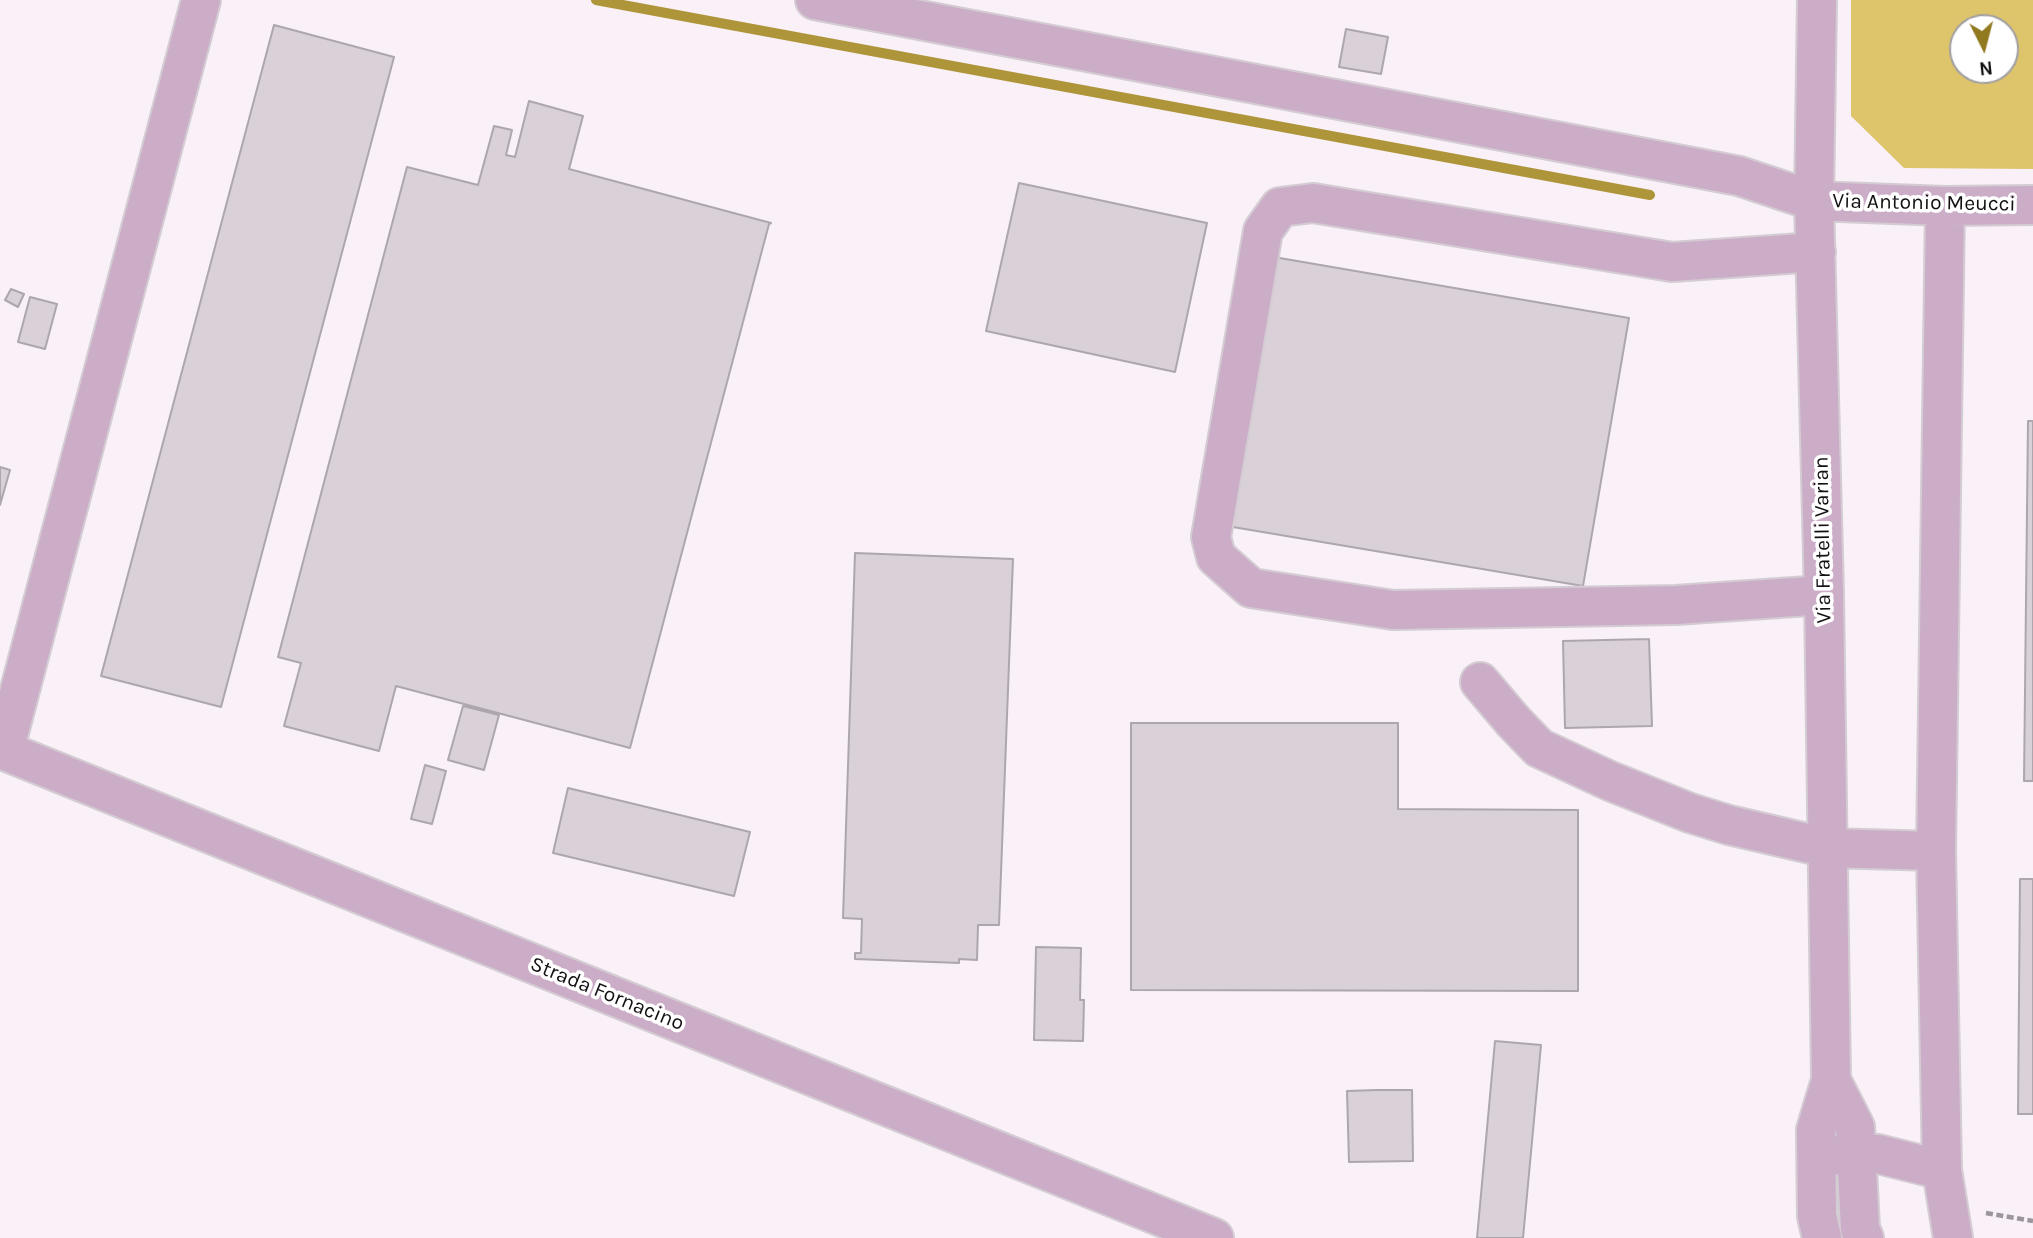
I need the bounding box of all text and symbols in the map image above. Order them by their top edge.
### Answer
north arrow [1949,14,2019,84]
text: N [1978,56,1994,80]
street label: Via Antonio Meucci [1832,189,2016,217]
street label: Via Fratelli Varian [1809,456,1837,624]
street label: Strada Fornacino [526,952,688,1036]

